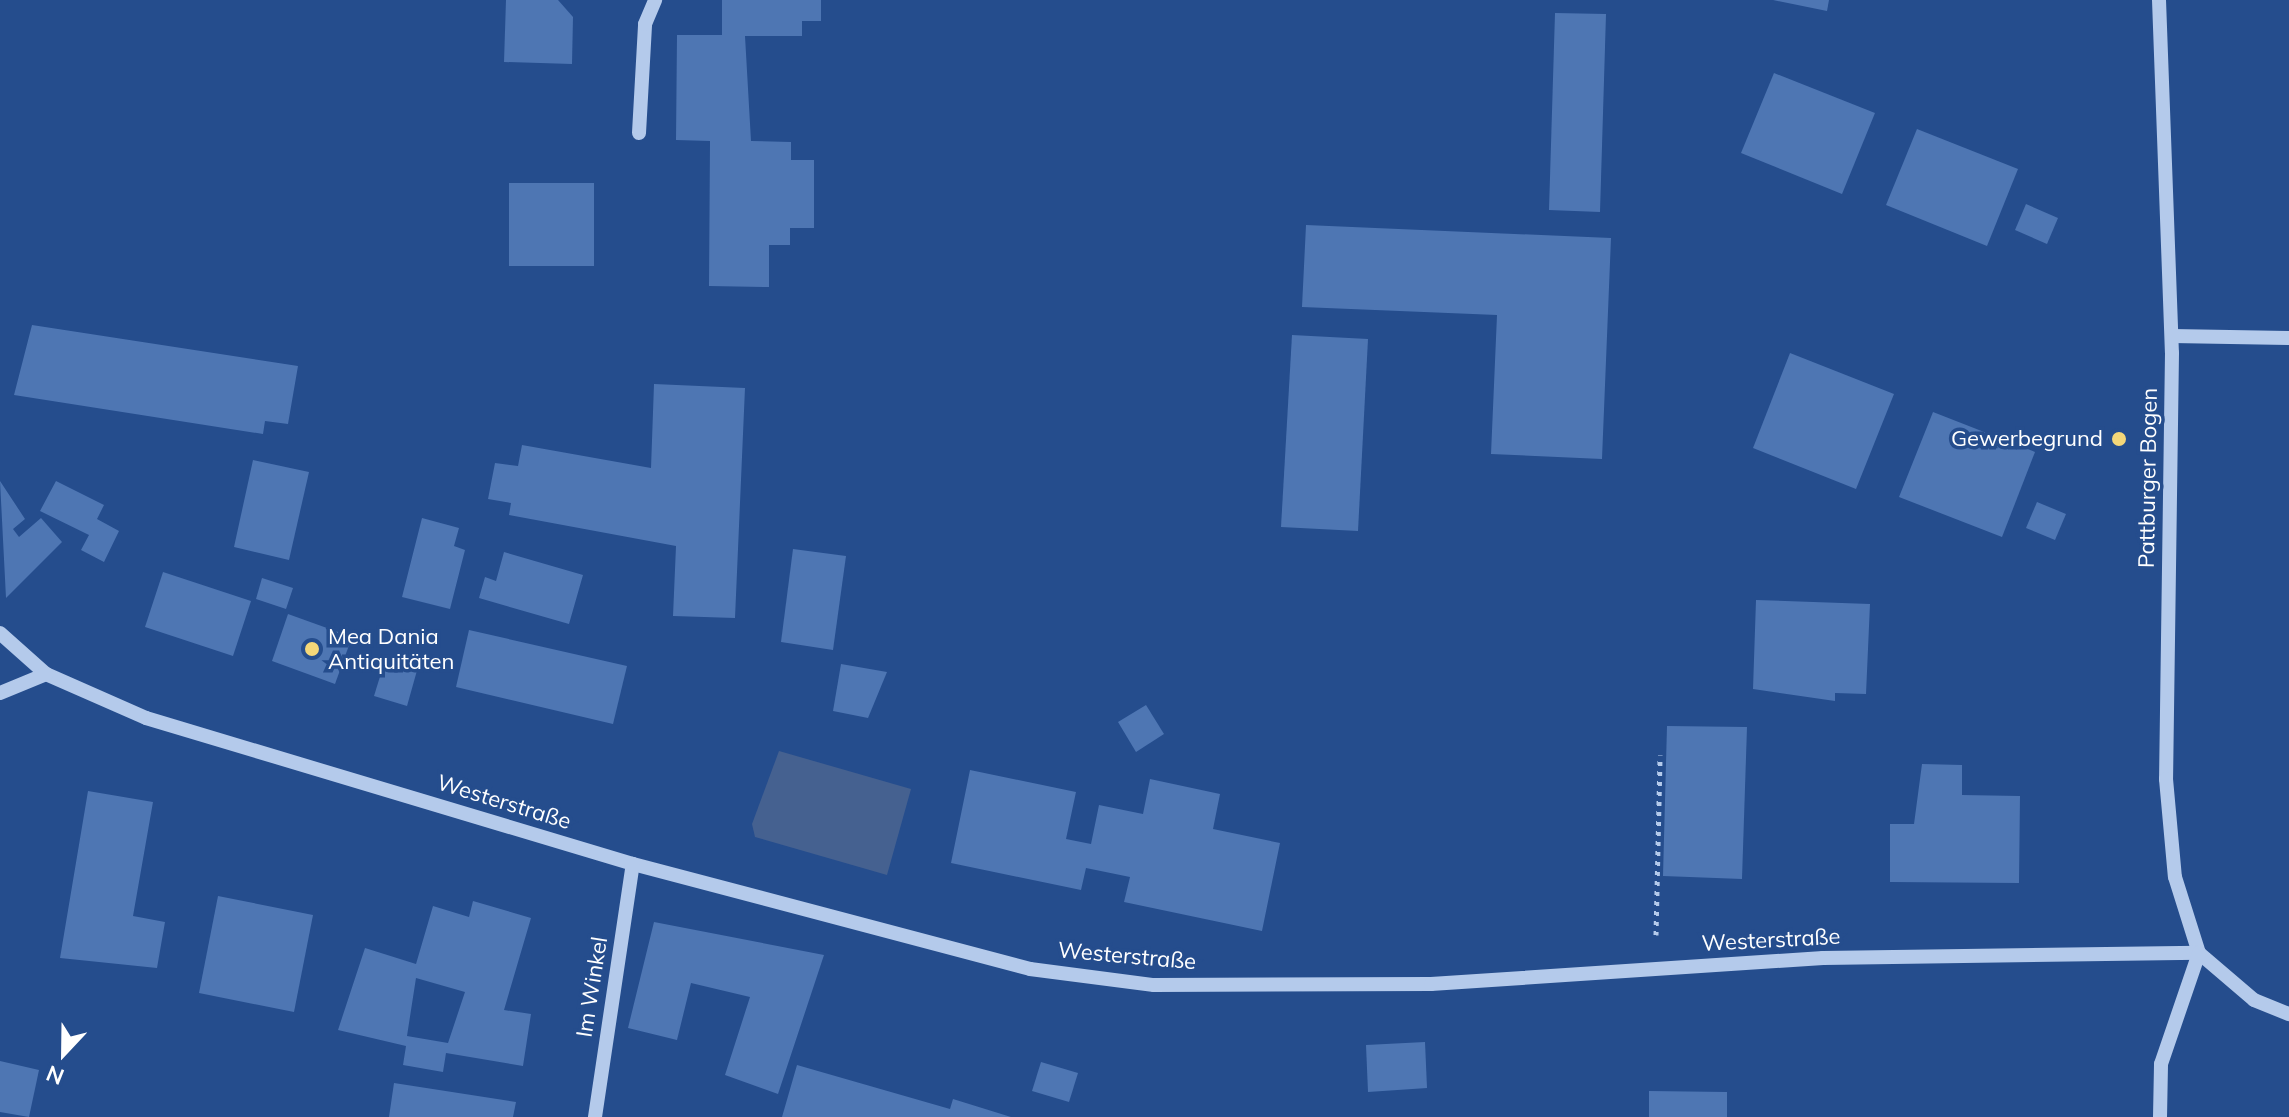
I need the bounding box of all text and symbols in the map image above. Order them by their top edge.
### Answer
street label: Pattburger Bogen [2133,388,2163,568]
place label: Gewerbegrund [1951,426,2103,452]
marker: Gewerbegrund [2110,430,2128,448]
place label: Mea Dania Antiquitäten [328,623,454,674]
marker: Mea Dania Antiquitäten [303,640,321,658]
street label: Westerstraße [434,769,574,835]
street label: Westerstraße [1701,923,1841,957]
street label: Im Winkel [571,935,613,1039]
street label: Westerstraße [1057,937,1197,975]
north arrow [24,1013,104,1093]
text: N [42,1059,68,1091]

